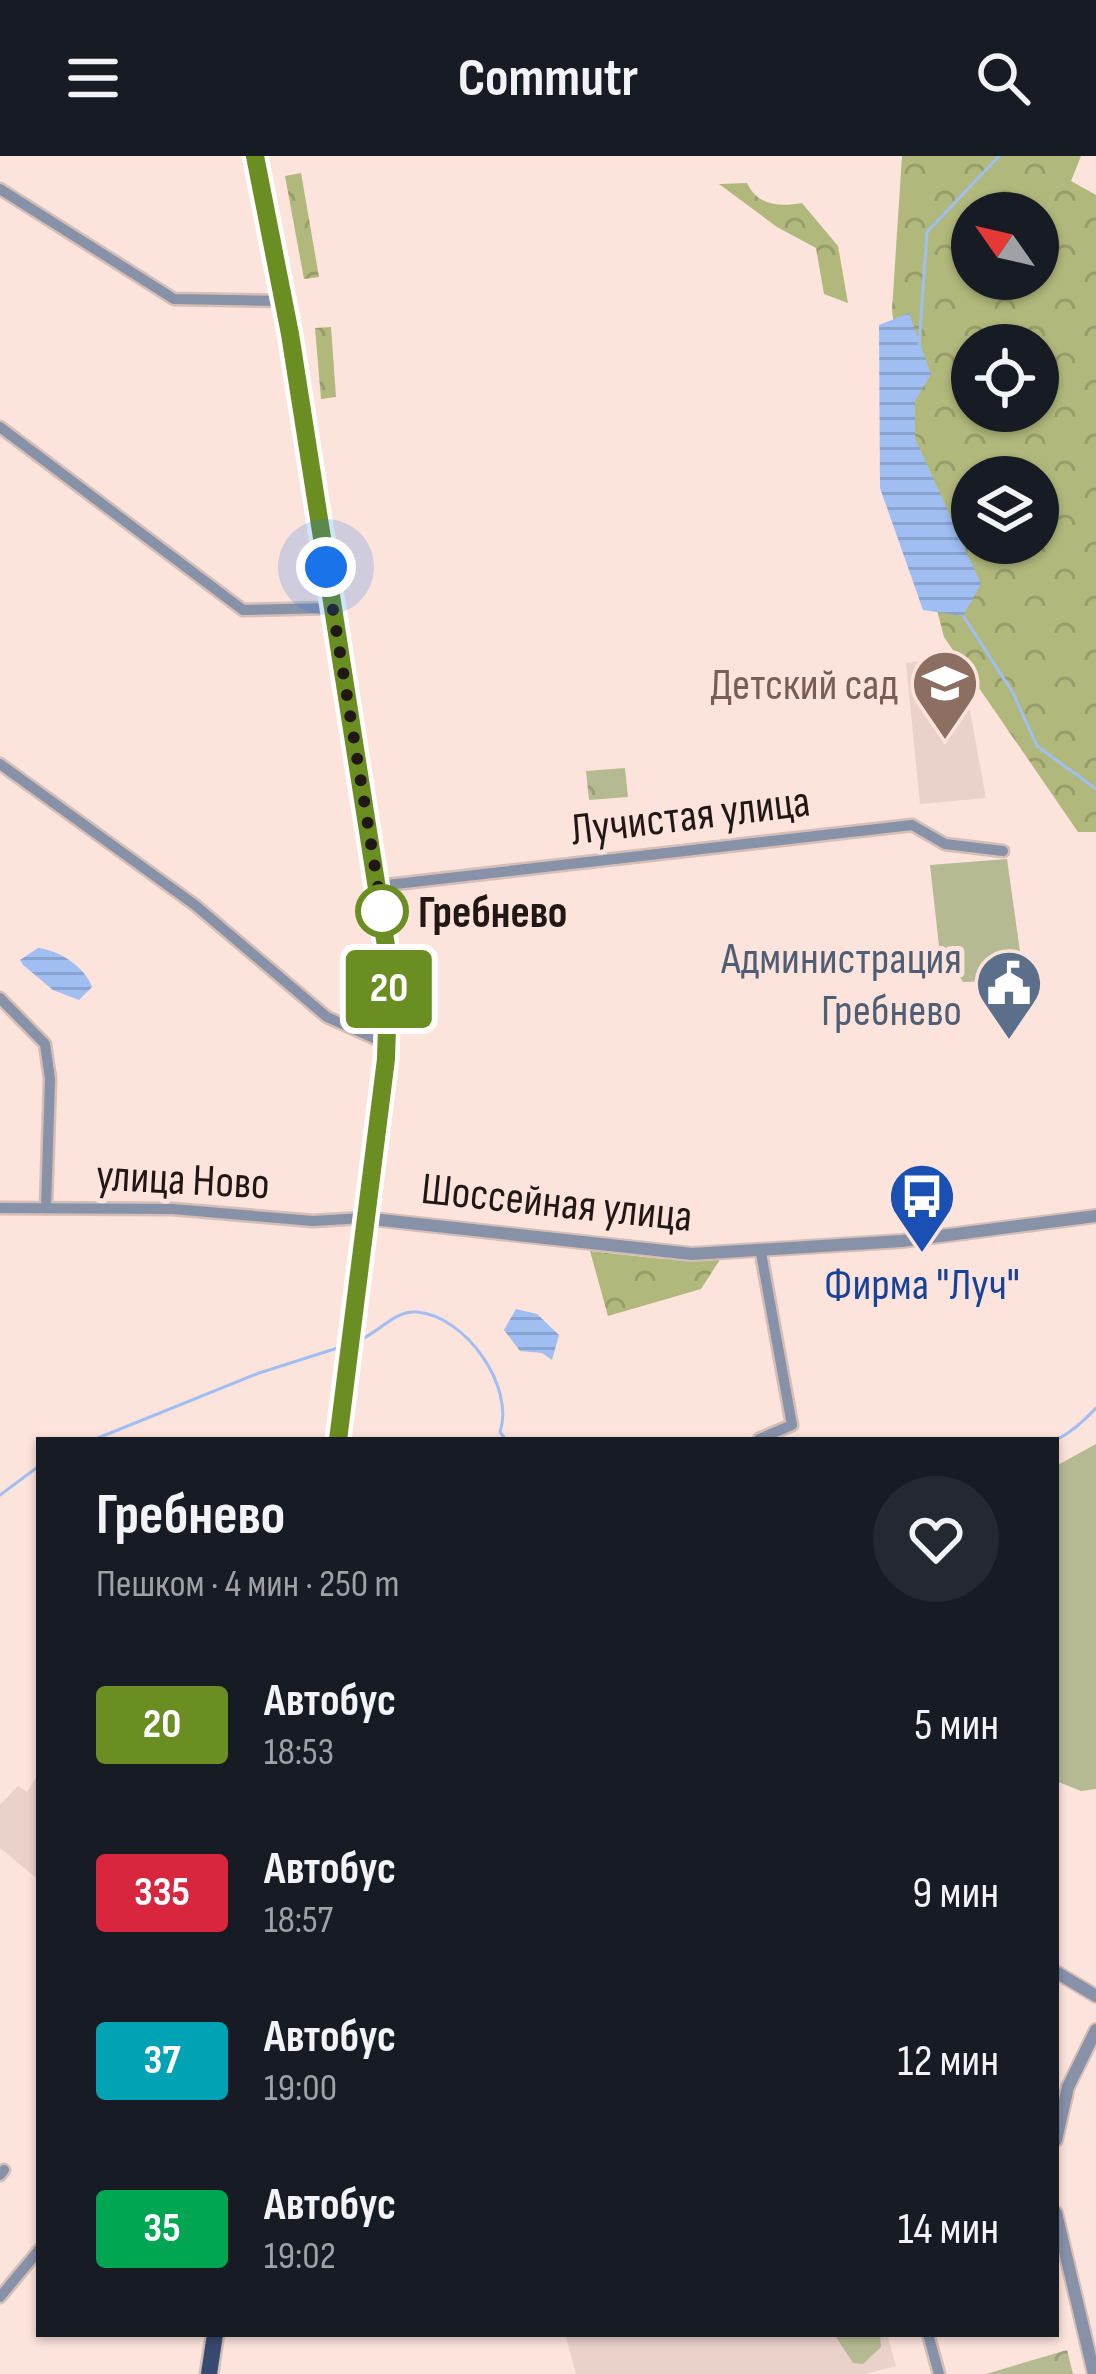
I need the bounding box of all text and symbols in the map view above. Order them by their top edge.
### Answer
icon: menu [60,45,126,111]
icon: search [970,45,1036,111]
text: Commutr [458,46,638,111]
north arrow [951,192,1059,300]
map controls [951,192,1059,564]
button: locate [951,324,1059,432]
button: layers [951,456,1059,564]
your location [296,537,356,597]
school or university icon: Детский сад [910,648,980,742]
place label: Детский сад [710,658,898,713]
street label: Лучистая улица [567,775,813,858]
marker: Гребнево [357,886,407,936]
place label: Гребнево [418,886,567,941]
place label: Администрация Гребнево [720,932,962,1039]
public building icon: Администрация Гребнево [974,948,1044,1042]
line badge: 20 [335,950,443,1028]
text: 20 [370,963,408,1014]
street label: улица Ново [95,1148,271,1213]
bus stop icon: Фирма "Луч" [887,1161,957,1255]
street label: Шоссейная улица [418,1162,695,1245]
place label: Фирма "Луч" [824,1258,1020,1313]
button: heart [873,1476,999,1602]
text: Гребнево [96,1482,285,1550]
text: Пешком · 4 мин · 250 m [96,1561,399,1608]
text: Автобус [264,1674,396,1729]
text: 5 мин [914,1698,999,1753]
text: 20 [143,1699,181,1750]
text: 18:53 [264,1729,334,1776]
text: Автобус [264,1842,396,1897]
text: 9 мин [912,1866,999,1921]
text: 335 [134,1867,190,1918]
text: 18:57 [264,1897,333,1944]
text: Автобус [264,2010,396,2065]
text: 12 мин [897,2034,999,2089]
text: 37 [143,2035,181,2086]
text: 19:00 [264,2065,337,2112]
text: Автобус [264,2178,396,2233]
text: 14 мин [898,2202,999,2257]
text: 35 [143,2203,181,2254]
text: 19:02 [264,2233,336,2280]

